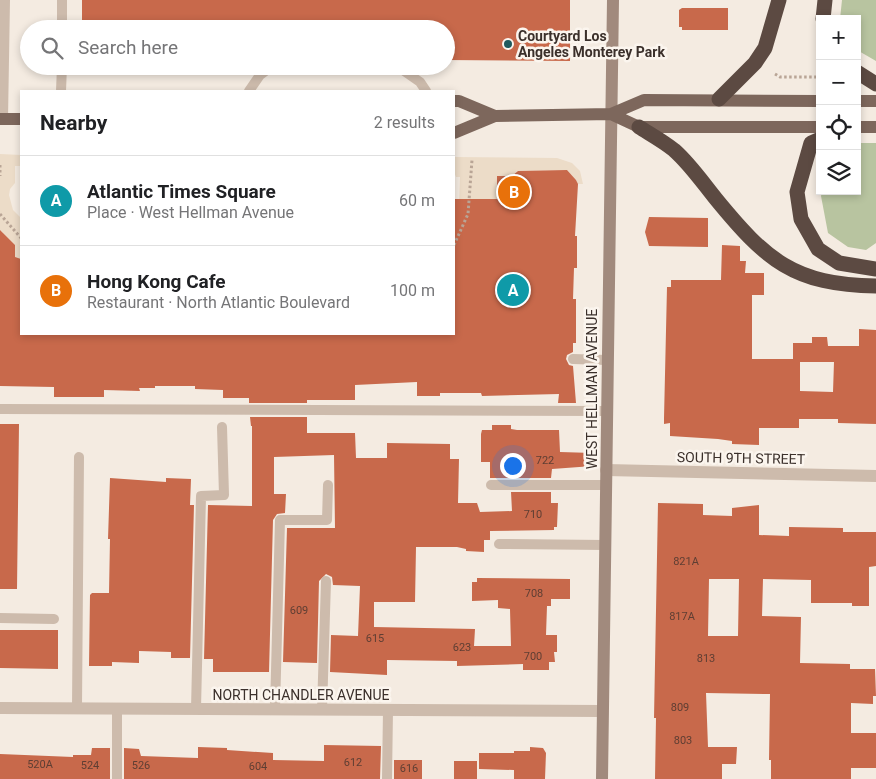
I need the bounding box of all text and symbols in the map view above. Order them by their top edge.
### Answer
map controls [816,15,861,195]
button: + [816,15,861,60]
search box [20,20,455,75]
place label: Courtyard Los Angeles Monterey Park [518,28,665,60]
icon: search [38,34,66,62]
text: Search here [78,36,178,59]
marker: Courtyard Los Angeles Monterey Park [502,38,514,50]
button: − [816,60,861,105]
button: locate [816,105,861,150]
text: Nearby [40,111,107,135]
text: 2 results [374,113,435,132]
button: layers [816,150,861,195]
pin: B [498,173,530,211]
text: Atlantic Times Square [87,180,276,203]
text: A [51,191,61,210]
text: 60 m [399,191,435,210]
text: Place · West Hellman Avenue [87,203,294,222]
text: Hong Kong Cafe [87,270,226,293]
pin: A [497,271,529,309]
text: B [51,281,61,300]
text: 100 m [390,281,435,300]
text: Restaurant · North Atlantic Boulevard [87,293,350,312]
street label: WEST HELLMAN AVENUE [584,309,600,469]
street label: SOUTH 9TH STREET [677,449,806,467]
your location [500,453,526,479]
house number: 722 [536,454,554,467]
house number: 710 [524,508,542,521]
house number: 821A [673,555,700,568]
house number: 708 [525,587,543,600]
house number: 609 [290,604,308,617]
house number: 817A [669,610,696,623]
house number: 615 [366,632,384,645]
house number: 623 [453,641,471,654]
house number: 700 [524,650,542,663]
house number: 813 [697,652,715,665]
street label: NORTH CHANDLER AVENUE [212,687,390,703]
house number: 809 [671,701,689,714]
house number: 803 [674,734,692,747]
house number: 612 [344,756,362,769]
house number: 520A [27,758,54,771]
house number: 524 [81,759,99,772]
house number: 526 [132,759,150,772]
house number: 604 [249,760,267,773]
house number: 616 [400,762,418,775]

